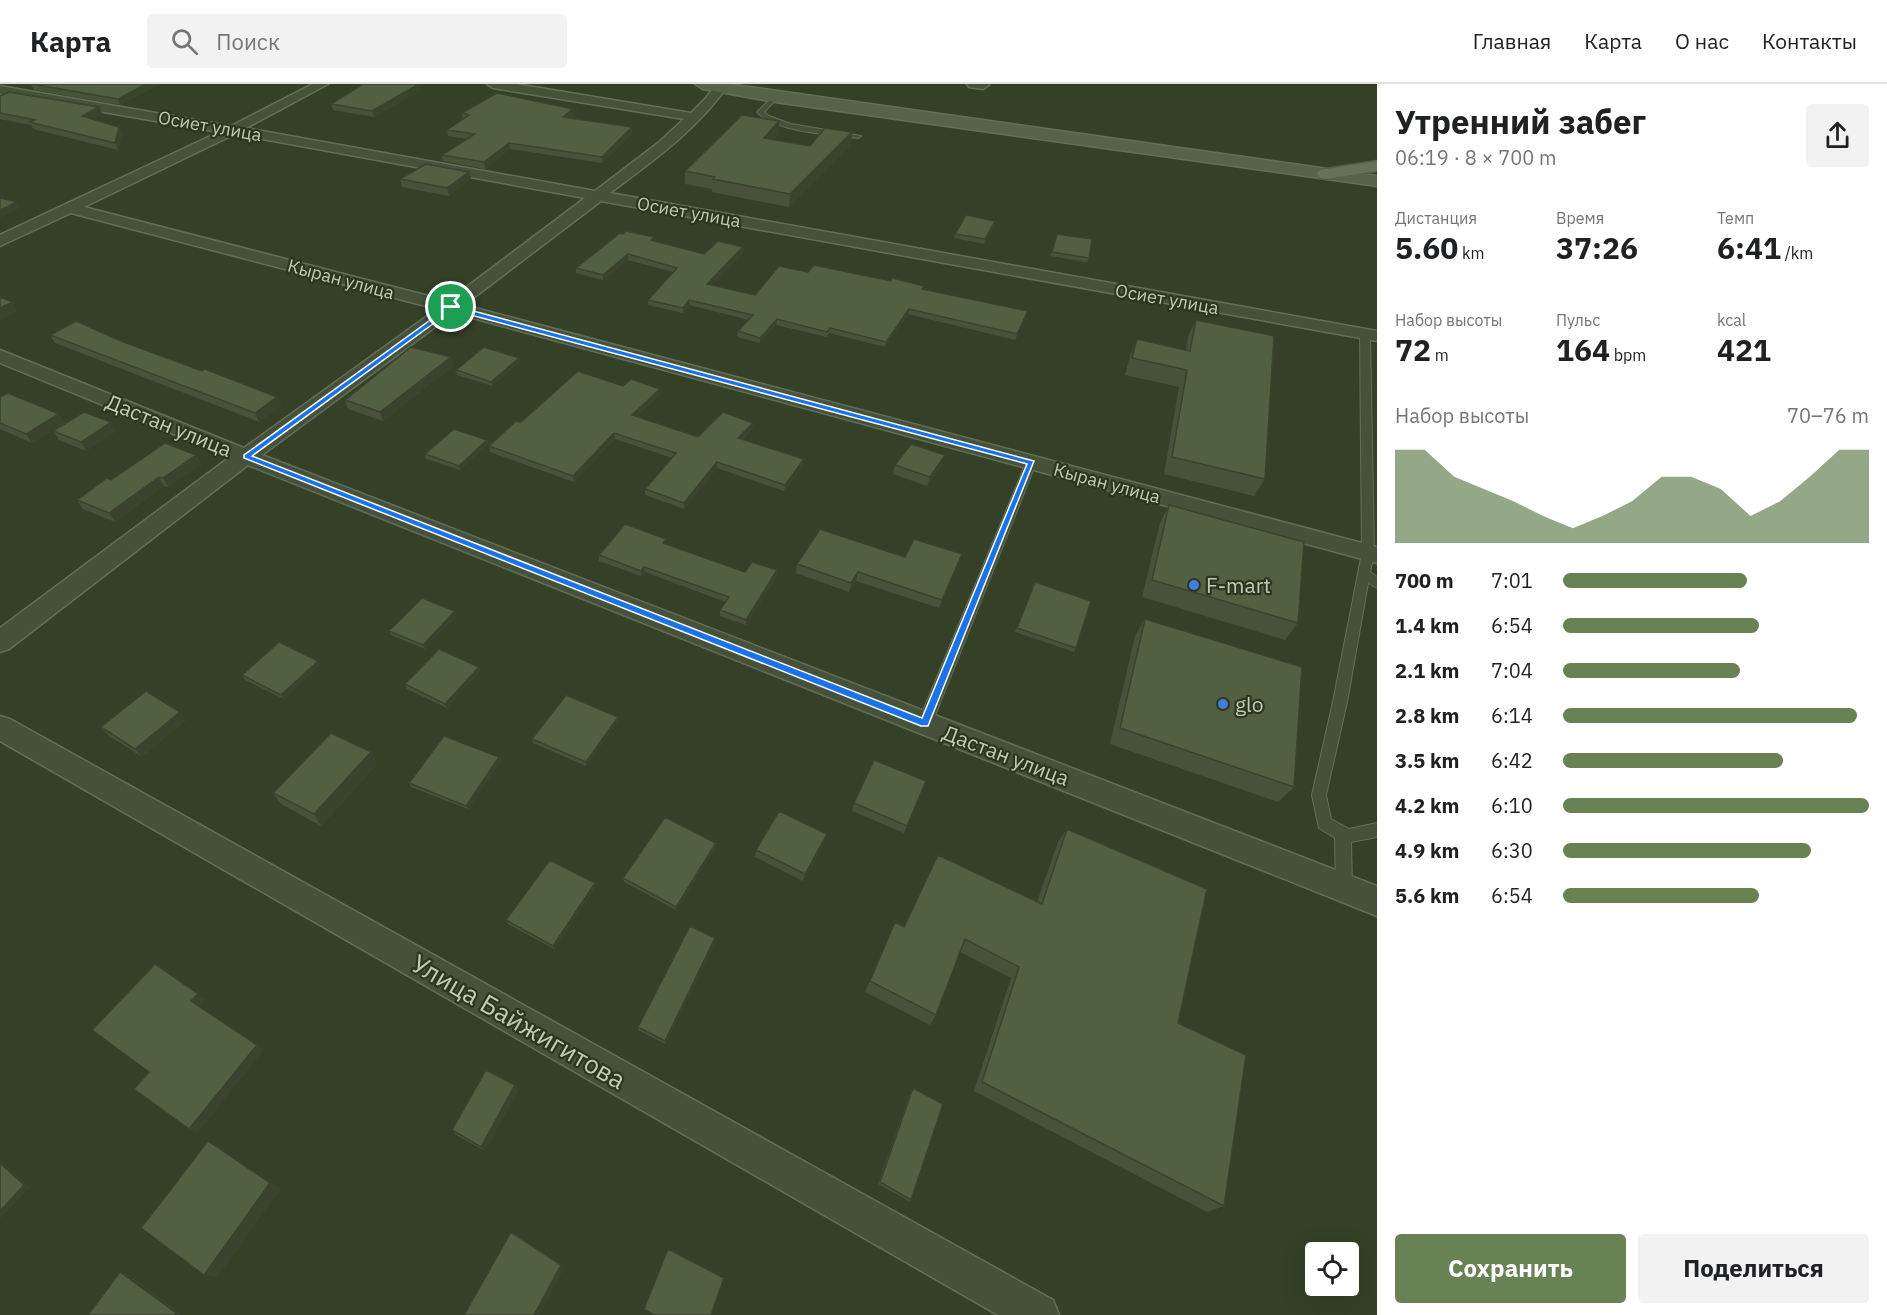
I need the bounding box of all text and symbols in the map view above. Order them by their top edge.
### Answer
search box [147,14,567,68]
text: Карта [30,23,111,60]
icon: search [168,25,201,58]
text: Поиск [216,27,280,56]
text: Главная [1473,27,1551,55]
text: Карта [1584,27,1642,55]
text: О нас [1675,27,1729,55]
text: Контакты [1762,27,1857,55]
text: Утренний забег [1395,100,1646,143]
button: share [1806,104,1869,167]
street label: Осиет улица [156,106,264,146]
text: 06:19 · 8 × 700 m [1395,144,1556,171]
street label: Осиет улица [635,192,743,232]
text: Дистанция [1395,208,1477,228]
text: Время [1556,208,1604,228]
text: Темп [1717,208,1754,228]
text: 5.60 [1395,228,1458,267]
text: 37:26 [1556,228,1638,267]
text: 6:41 [1717,228,1781,267]
text: km [1458,243,1485,263]
text: /km [1781,243,1813,263]
street label: Кыран улица [285,254,397,304]
street label: Осиет улица [1113,279,1221,319]
pin [425,281,476,332]
icon: arrive [434,290,467,323]
text: Набор высоты [1395,310,1502,330]
text: Пульс [1556,310,1600,330]
text: kcal [1717,310,1746,330]
text: 72 [1395,330,1431,369]
text: 164 [1556,330,1610,369]
text: 421 [1717,330,1771,369]
text: m [1431,345,1449,365]
text: bpm [1610,345,1646,365]
street label: Дастан улица [102,387,236,463]
text: Набор высоты [1395,402,1529,429]
text: 70–76 m [1787,402,1869,429]
street label: Кыран улица [1051,458,1163,508]
text: 700 m [1395,567,1454,594]
text: 7:01 [1491,567,1533,594]
place label: F-mart [1206,571,1271,599]
marker: F-mart [1187,578,1201,592]
text: 1.4 km [1395,612,1459,639]
text: 6:54 [1491,612,1533,639]
text: 2.1 km [1395,657,1459,684]
text: 7:04 [1491,657,1533,684]
place label: glo [1235,690,1264,718]
marker: glo [1216,697,1230,711]
text: 2.8 km [1395,702,1459,729]
text: 6:14 [1491,702,1533,729]
street label: Дастан улица [939,718,1073,792]
text: 3.5 km [1395,747,1459,774]
text: 6:42 [1491,747,1533,774]
text: 4.2 km [1395,792,1459,819]
text: 6:10 [1491,792,1533,819]
text: 4.9 km [1395,837,1459,864]
text: 6:30 [1491,837,1533,864]
text: 5.6 km [1395,882,1459,909]
text: 6:54 [1491,882,1533,909]
street label: Улица Байжигитова [406,946,632,1096]
button: Сохранить [1395,1234,1626,1303]
button: Поделиться [1638,1234,1869,1303]
map controls [1305,1242,1359,1296]
button: locate [1305,1242,1359,1296]

